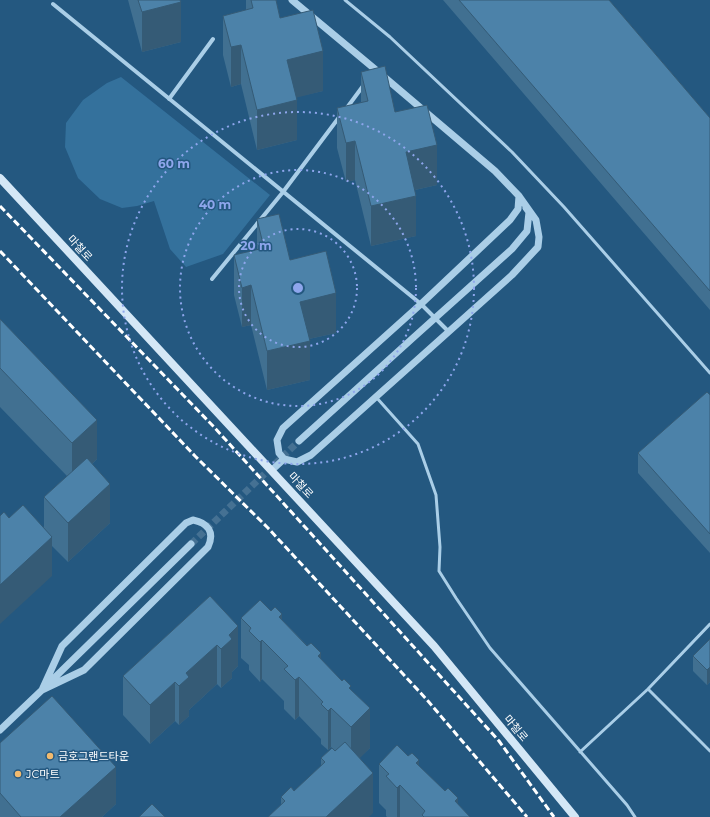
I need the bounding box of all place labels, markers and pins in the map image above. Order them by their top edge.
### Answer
centre of rings [291,281,305,295]
place label: 금호그랜드타운 [58,749,129,763]
marker: 금호그랜드타운 [45,751,55,761]
place label: JC마트 [25,767,60,781]
marker: JC마트 [13,769,23,779]

